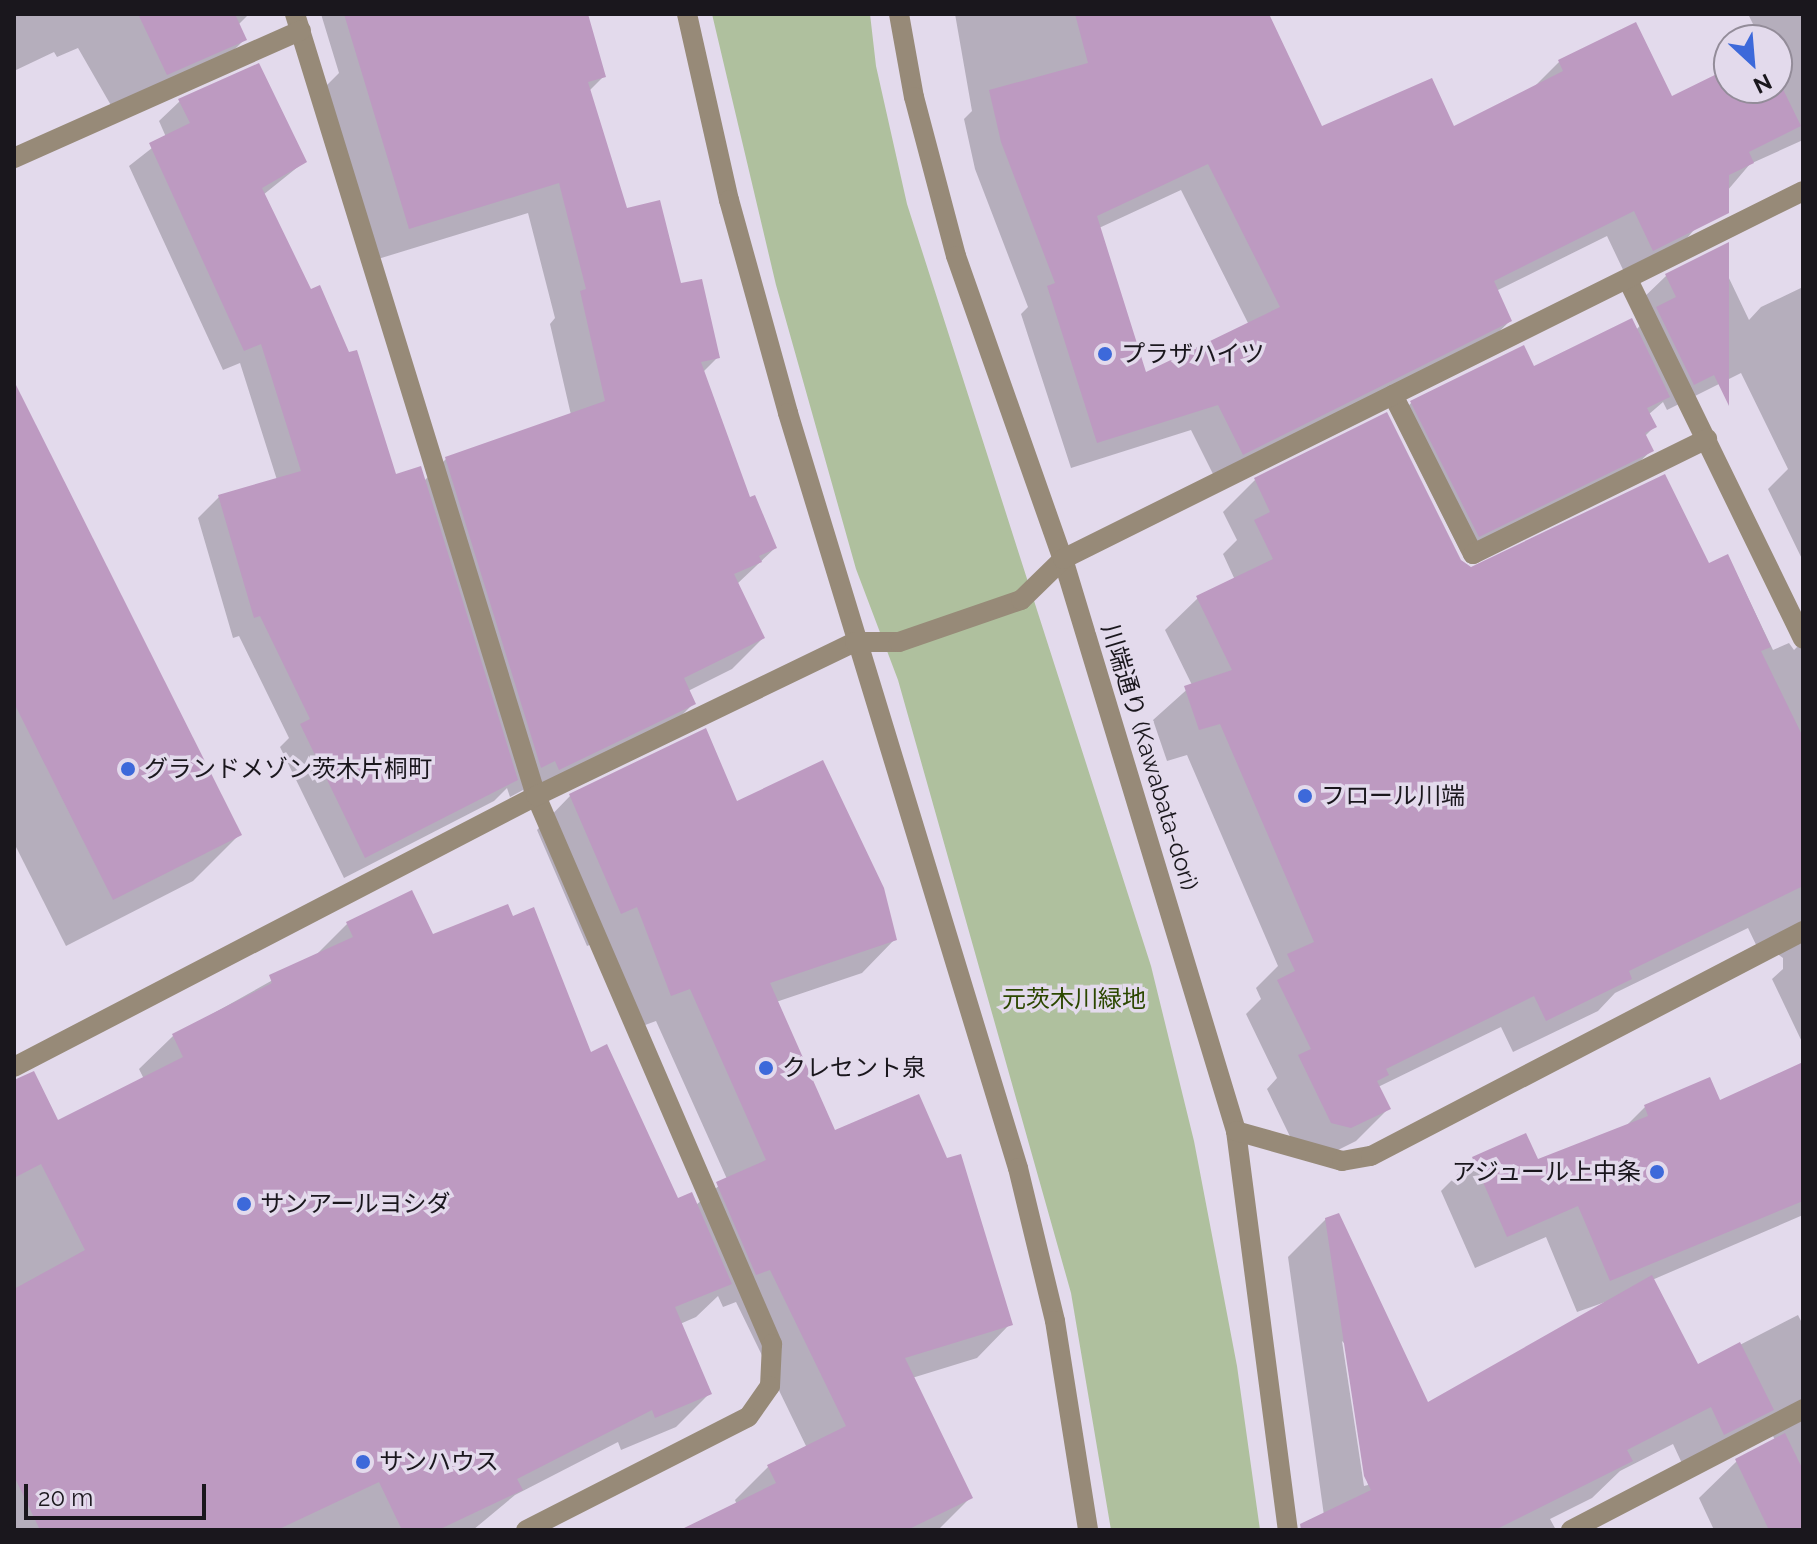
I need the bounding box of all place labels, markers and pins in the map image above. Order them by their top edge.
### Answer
place label: プラザハイツ [1121,340,1265,368]
marker: プラザハイツ [1096,345,1114,363]
place label: グランドメゾン茨木片桐町 [144,755,432,783]
marker: グランドメゾン茨木片桐町 [119,760,137,778]
place label: フロール川端 [1321,782,1465,810]
marker: フロール川端 [1296,787,1314,805]
place label: クレセント泉 [782,1054,926,1082]
marker: クレセント泉 [757,1059,775,1077]
place label: アジュール上中条 [1449,1158,1641,1186]
marker: アジュール上中条 [1648,1163,1666,1181]
place label: サンアールヨシダ [260,1190,451,1218]
marker: サンアールヨシダ [235,1195,253,1213]
place label: サンハウス [379,1448,499,1476]
marker: サンハウス [354,1453,372,1471]

